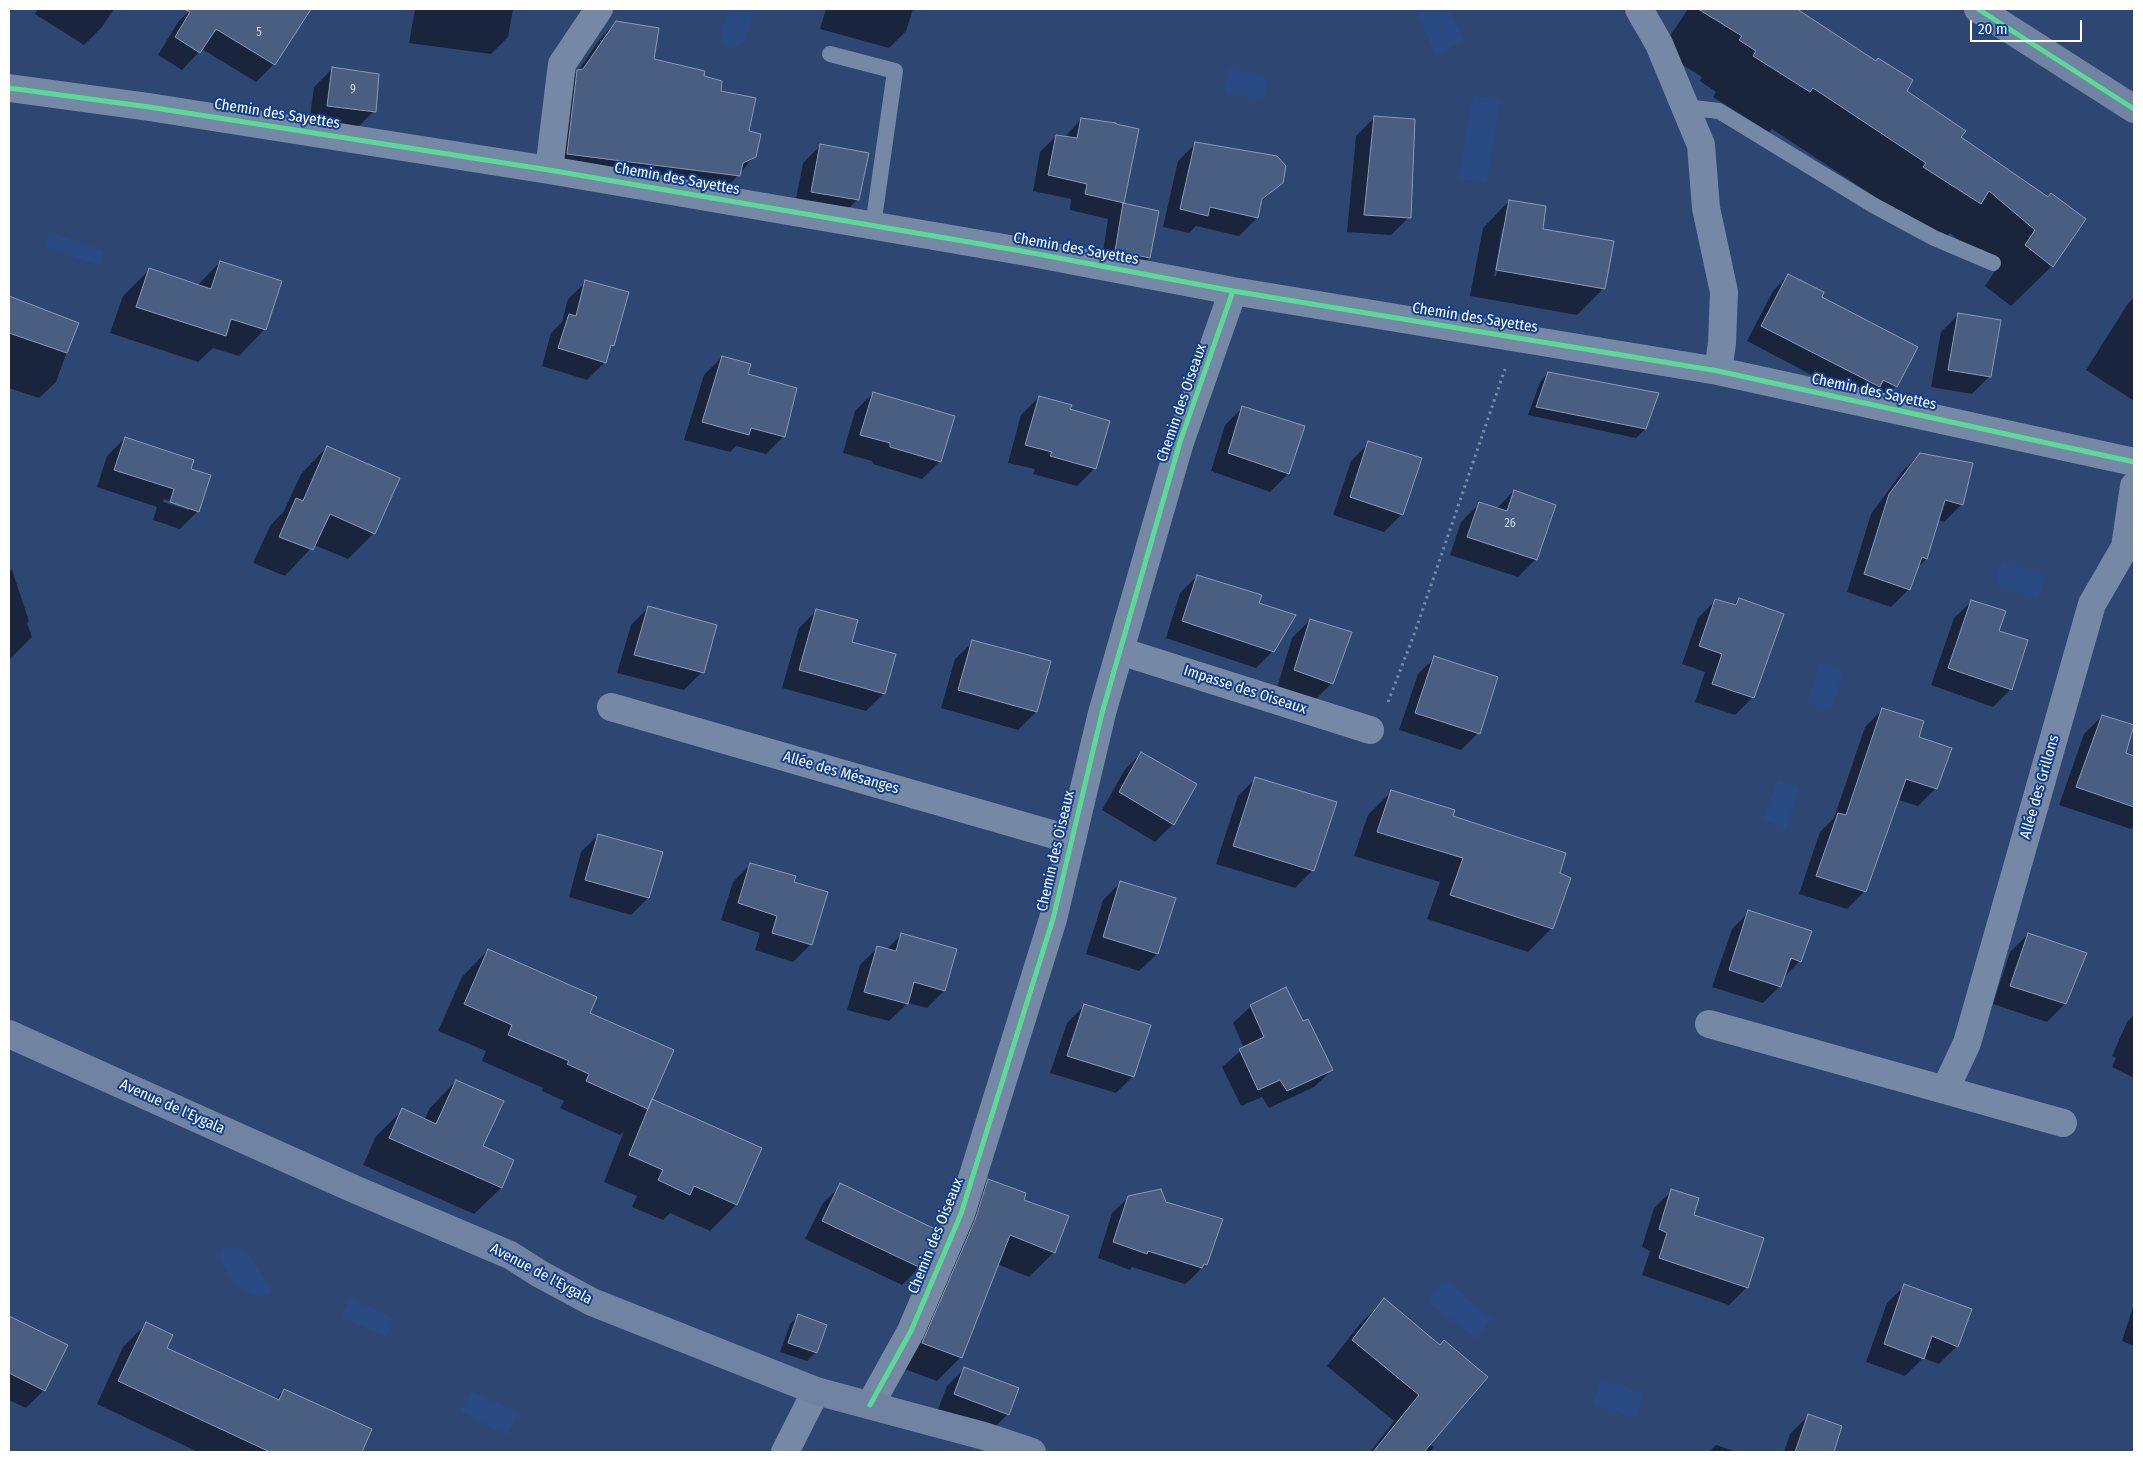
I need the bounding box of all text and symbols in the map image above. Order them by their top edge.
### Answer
scale bar [1973,10,2086,42]
text: 20 m [1978,20,2008,38]
house number: 5 [256,26,262,40]
house number: 9 [350,83,356,97]
street label: Chemin des Sayettes [213,95,341,133]
street label: Chemin des Sayettes [613,159,741,199]
street label: Chemin des Sayettes [1012,229,1140,269]
street label: Chemin des Sayettes [1411,299,1539,337]
street label: Chemin des Oiseaux [1153,342,1211,464]
street label: Chemin des Sayettes [1810,370,1938,414]
house number: 26 [1504,517,1516,531]
street label: Impasse des Oiseaux [1181,662,1309,718]
street label: Allée des Grillons [2017,733,2063,841]
street label: Allée des Mésanges [781,748,901,798]
street label: Chemin des Oiseaux [1033,789,1079,913]
street label: Avenue de l'Eygala [117,1076,227,1138]
street label: Chemin des Oiseaux [905,1175,967,1297]
street label: Avenue de l'Eygala [487,1240,595,1308]

